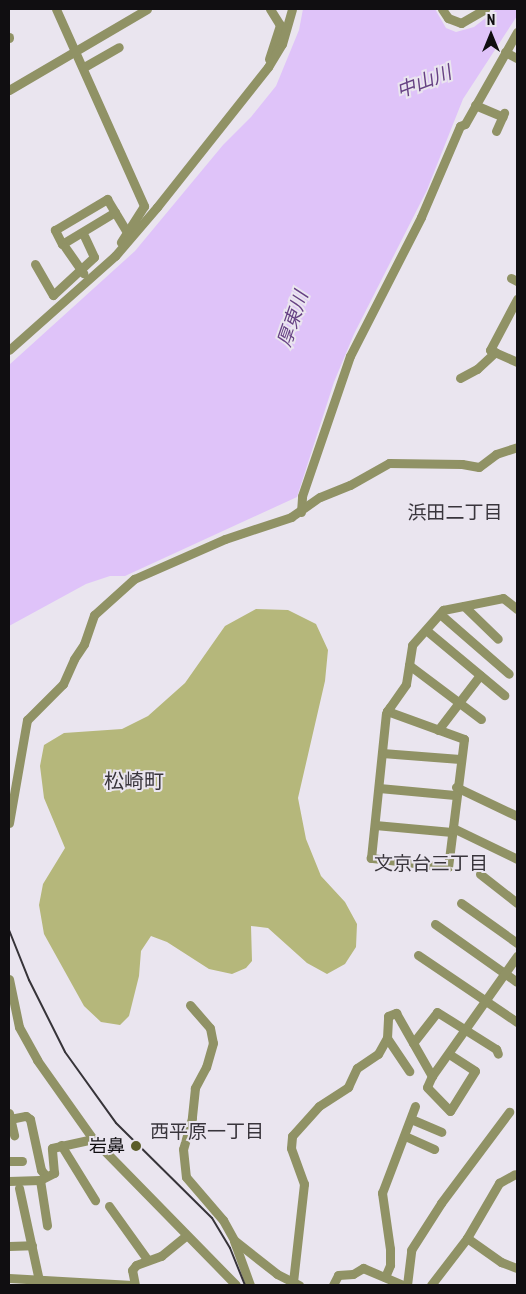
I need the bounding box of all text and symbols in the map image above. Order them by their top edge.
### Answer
north arrow [466,10,516,60]
text: N [487,12,495,28]
water label: 中山川 [393,61,455,103]
water label: 厚東川 [273,288,313,350]
district label: 浜田二丁目 [408,502,502,524]
district label: 松崎町 [104,769,164,793]
district label: 文京台三丁目 [374,853,488,875]
district label: 西平原一丁目 [150,1121,264,1143]
place label: 岩鼻 [89,1135,125,1157]
marker: 岩鼻 [129,1139,143,1153]

